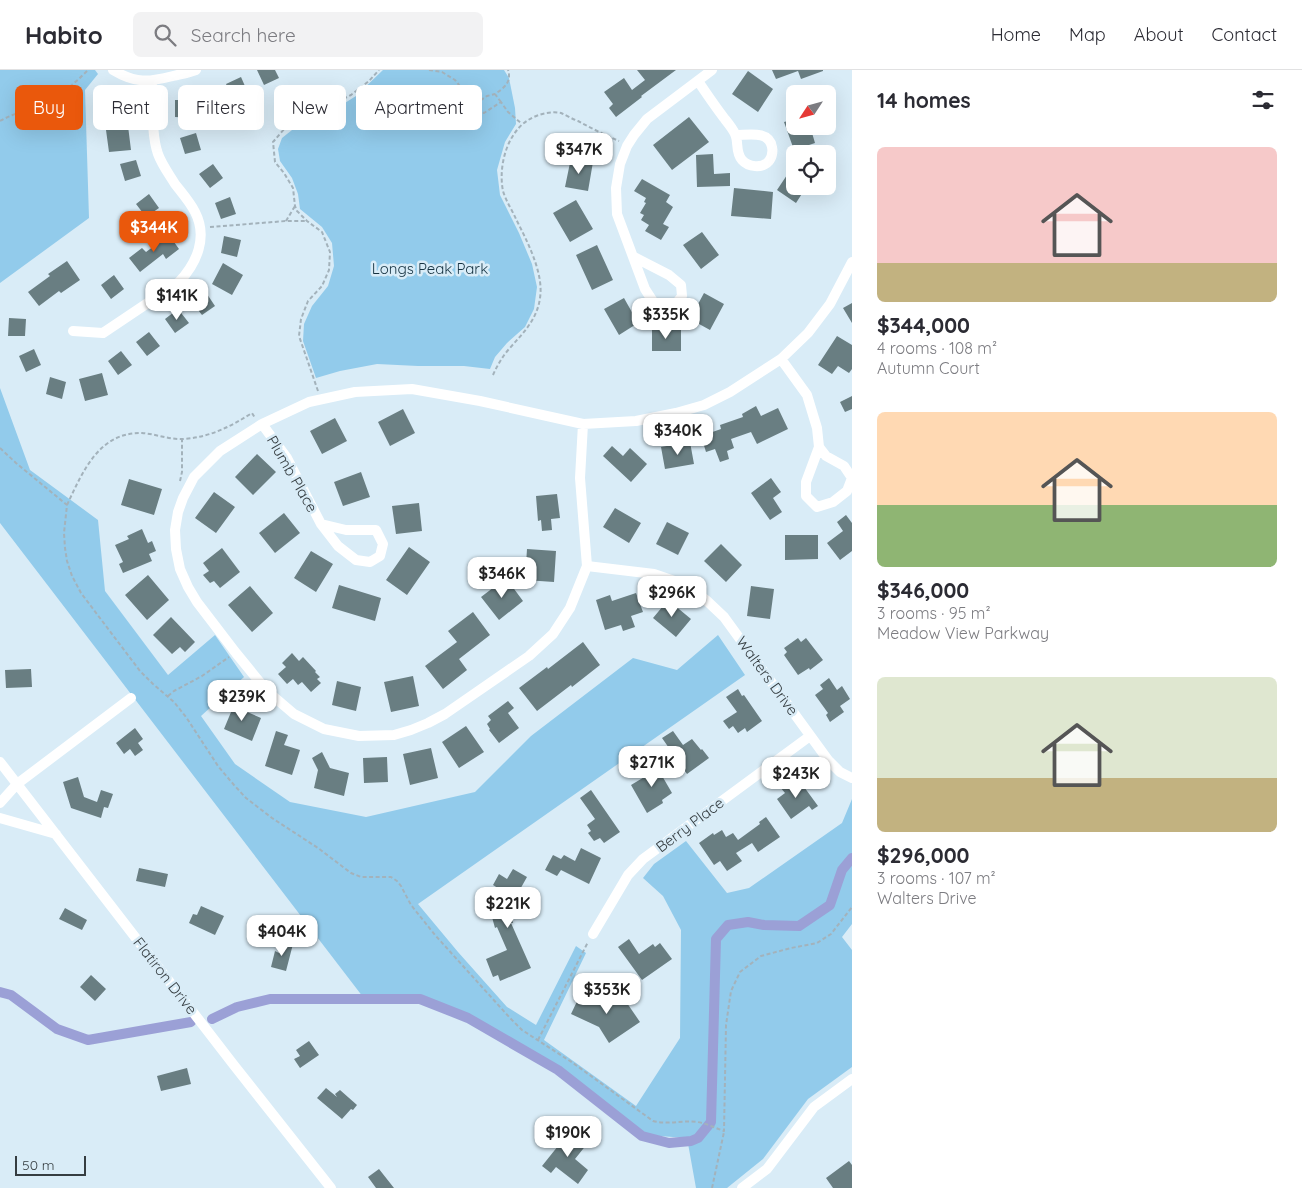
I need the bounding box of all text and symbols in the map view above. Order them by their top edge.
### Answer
search box [133,12,483,57]
text: Habito [25,20,103,50]
icon: search [151,21,179,49]
text: Search here [191,23,296,47]
text: Home [991,23,1041,46]
text: Map [1069,23,1106,46]
text: About [1134,23,1184,46]
text: Contact [1212,23,1277,46]
chip: Buy [15,85,83,130]
chip: Rent [93,85,168,130]
chip: Filters [178,85,264,130]
chip: New [274,85,346,130]
chip: Apartment [356,85,482,130]
north arrow [786,85,836,135]
map controls [786,85,836,195]
icon: filters [1249,86,1277,114]
text: 14 homes [877,87,971,113]
pin: $347K [544,132,614,175]
text: $347K [556,139,602,159]
button: locate [786,145,836,195]
icon: home [1032,180,1122,270]
pin: $344K [119,210,189,253]
text: $344K [130,217,178,237]
park label: Longs Peak Park [372,259,488,278]
pin: $141K [142,278,212,321]
text: $141K [156,285,198,305]
pin: $335K [631,298,701,340]
text: $335K [643,304,689,324]
text: $344,000 [877,312,970,338]
text: 4 rooms · 108 m² [877,338,997,358]
text: Autumn Court [877,358,980,378]
pin: $340K [643,414,713,456]
text: $340K [654,420,702,440]
street label: Plumb Place [263,432,322,516]
icon: home [1032,445,1122,535]
pin: $346K [467,556,537,599]
text: $346K [479,563,525,583]
pin: $296K [637,576,707,618]
text: $346,000 [877,577,969,603]
text: $296K [648,582,696,602]
text: 3 rooms · 95 m² [877,603,991,623]
text: Meadow View Parkway [877,623,1049,643]
street label: Walters Drive [732,632,803,719]
pin: $239K [207,680,277,722]
text: $239K [219,686,265,706]
icon: home [1032,710,1122,800]
pin: $271K [617,746,687,788]
text: $271K [630,752,674,772]
pin: $243K [761,756,831,799]
text: $243K [772,763,820,783]
street label: Berry Place [652,793,727,856]
text: $296,000 [877,842,969,868]
text: 3 rooms · 107 m² [877,868,996,888]
pin: $221K [473,886,543,929]
text: Walters Drive [877,888,977,908]
text: $221K [486,893,530,913]
pin: $404K [247,914,317,957]
text: $404K [258,921,306,941]
street label: Flatiron Drive [129,933,201,1018]
pin: $353K [572,972,642,1015]
text: $353K [584,979,630,999]
pin: $190K [533,1116,603,1158]
text: $190K [545,1122,591,1142]
scale bar [15,1153,86,1176]
text: 50 m [22,1156,55,1174]

